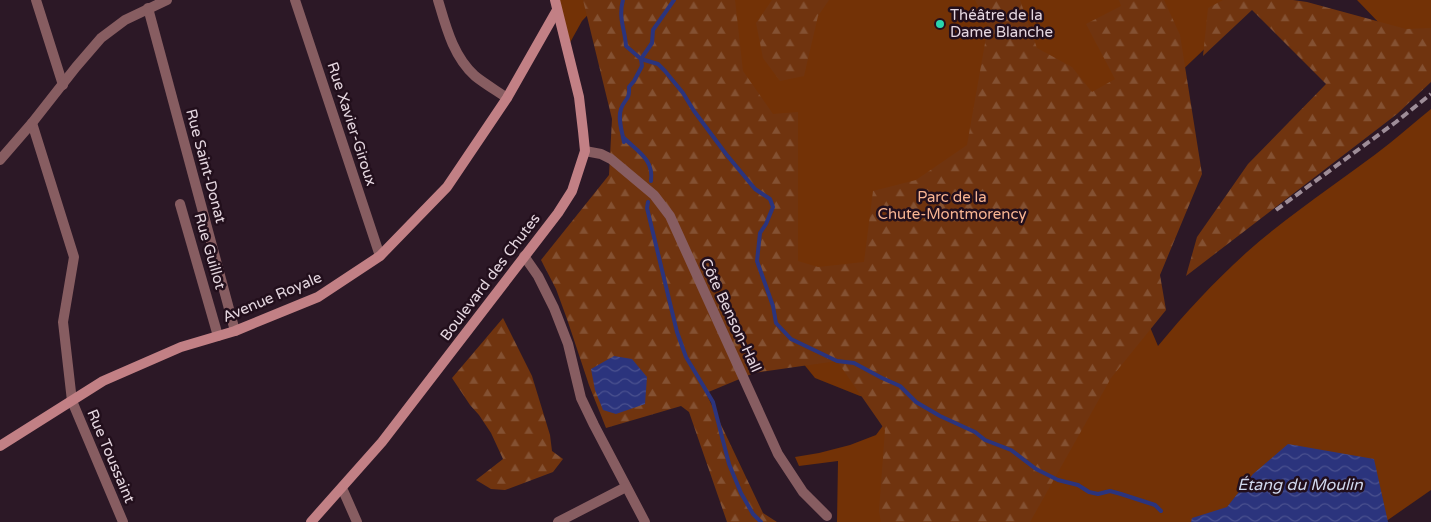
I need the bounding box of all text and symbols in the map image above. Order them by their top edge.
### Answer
place label: Théâtre de la Dame Blanche [950,6,1053,41]
marker: Théâtre de la Dame Blanche [934,18,946,30]
street label: Rue Xavier-Giroux [323,60,381,188]
street label: Rue Saint-Donat [182,107,230,225]
park label: Parc de la Chute-Montmorency [877,188,1027,223]
street label: Boulevard des Chutes [436,210,544,344]
street label: Rue Guillot [191,211,230,292]
street label: Côte Benson-Hall [697,255,765,375]
street label: Avenue Royale [220,268,324,326]
street label: Rue Toussaint [83,407,139,506]
water label: Étang du Moulin [1237,475,1364,495]

